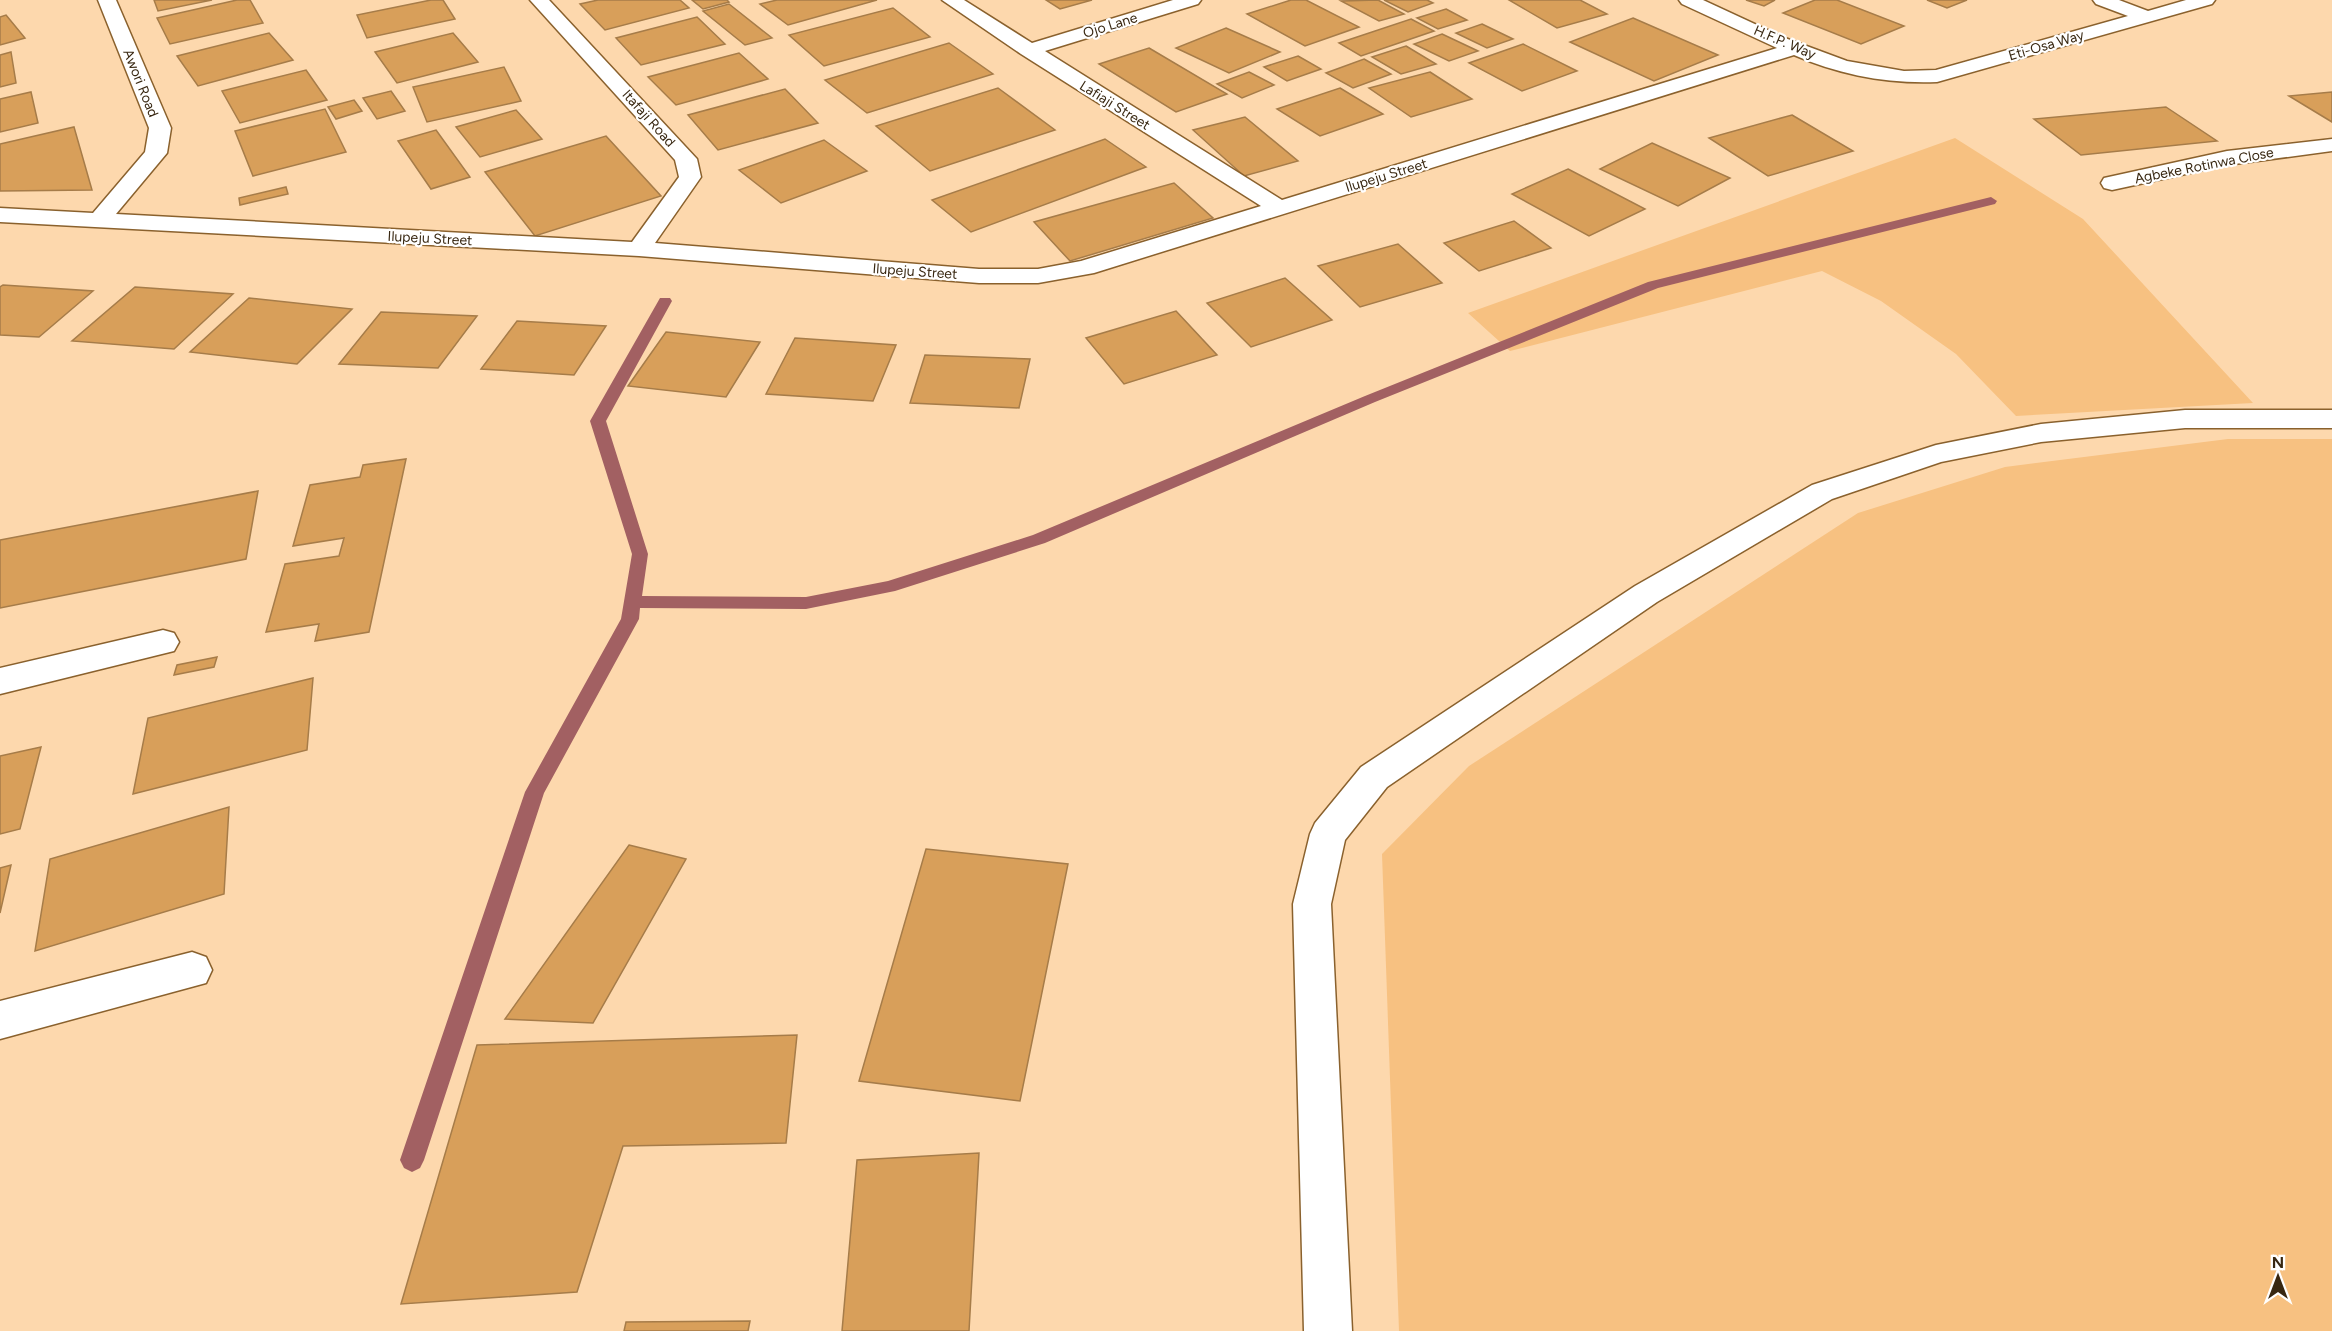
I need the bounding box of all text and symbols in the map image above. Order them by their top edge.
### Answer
street label: Ojo Lane [1081,9,1140,42]
street label: H.F.P. Way [1751,22,1819,63]
street label: Eti-Osa Way [2006,26,2087,64]
street label: Awori Road [119,47,162,120]
street label: Lafiaji Street [1076,77,1153,134]
street label: Itafaji Road [619,86,679,150]
street label: Agbeke Rotinwa Close [2133,144,2275,187]
street label: Ilupeju Street [1343,155,1429,196]
street label: Ilupeju Street [387,228,473,249]
street label: Ilupeju Street [872,260,958,283]
north arrow [2248,1247,2308,1307]
text: N [2272,1253,2284,1272]

